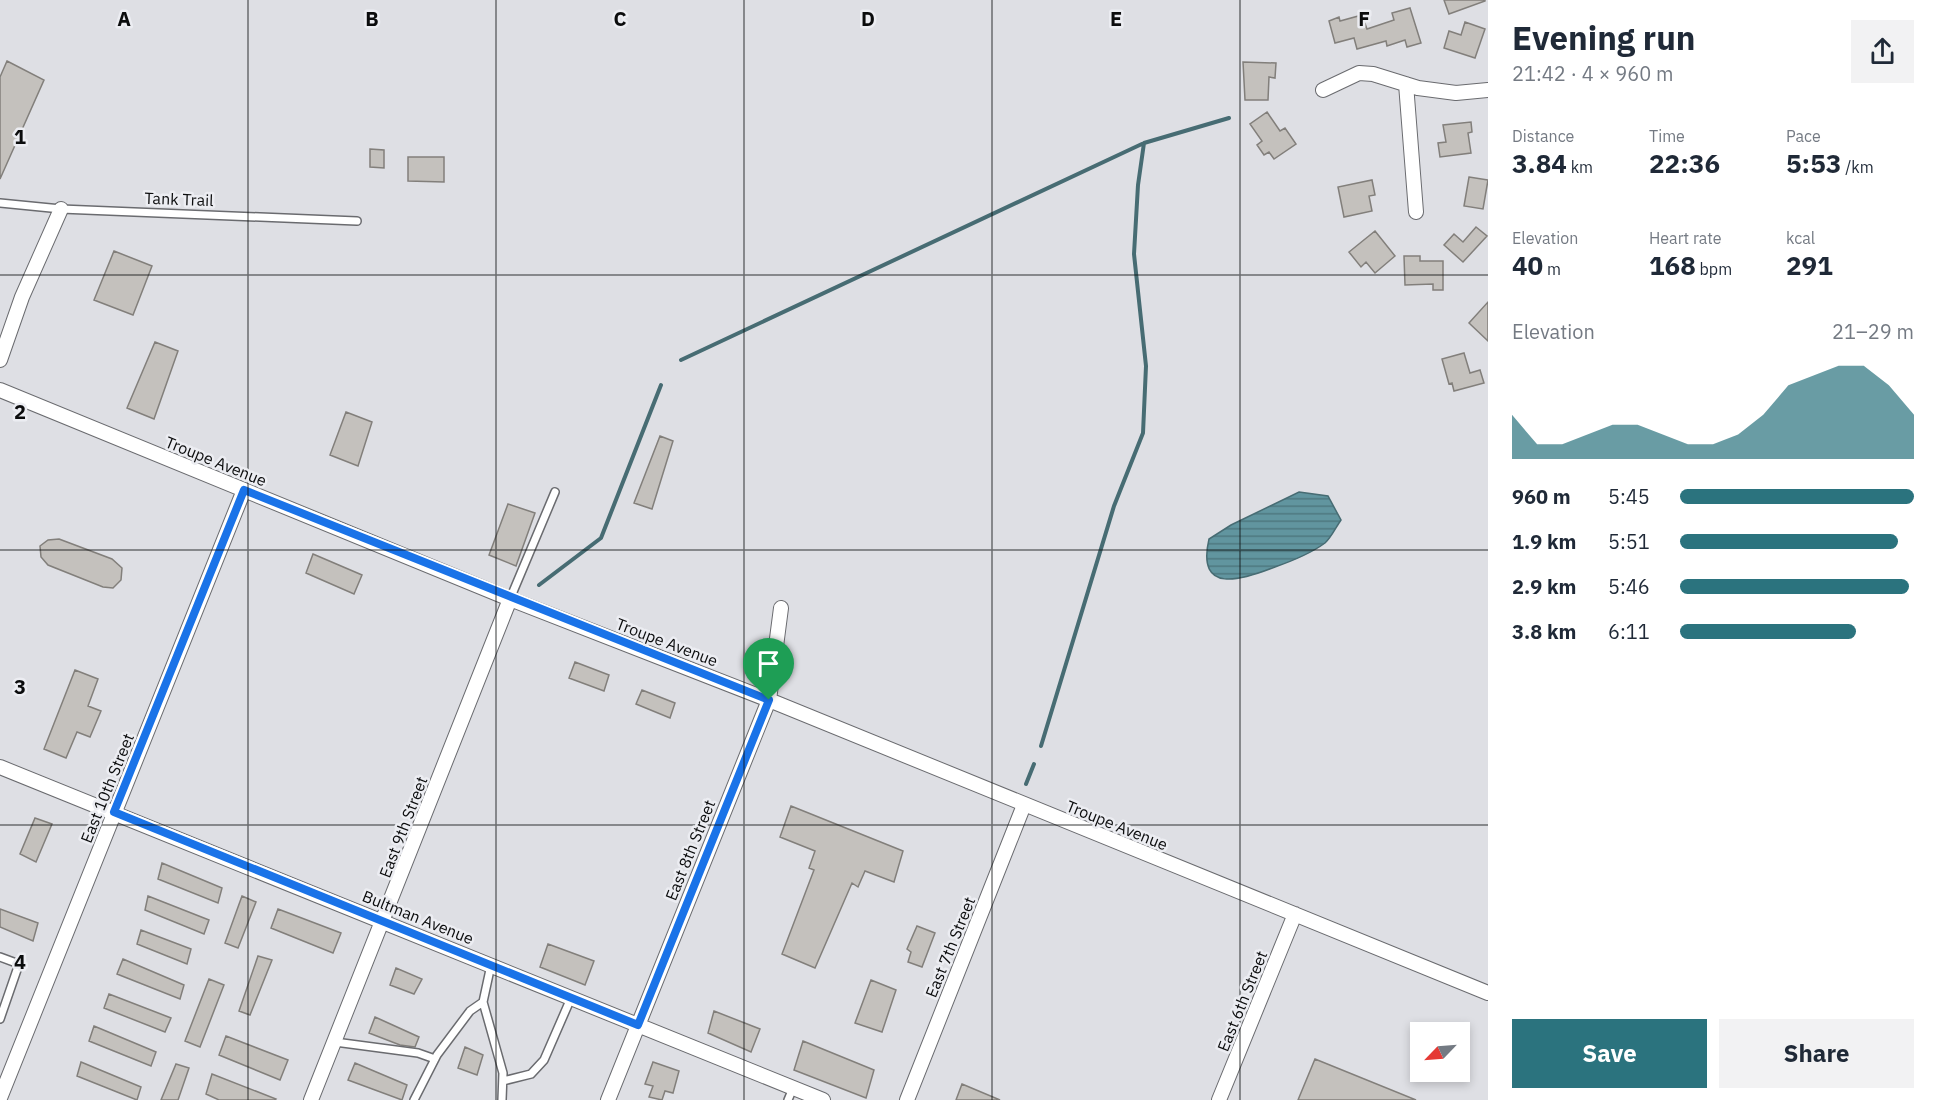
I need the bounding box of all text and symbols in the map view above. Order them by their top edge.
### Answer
text: A [117,5,131,32]
text: B [365,5,379,32]
text: C [613,5,627,32]
text: D [861,5,875,32]
text: E [1110,5,1122,32]
text: F [1358,5,1370,32]
text: Evening run [1512,16,1696,59]
button: share [1851,20,1914,83]
text: 21:42 · 4 × 960 m [1512,60,1673,87]
text: 1 [14,123,26,150]
text: Distance [1512,126,1574,146]
text: Time [1649,126,1685,146]
text: Pace [1786,126,1821,146]
text: 3.84 [1512,146,1567,180]
text: 22:36 [1649,146,1720,180]
text: 5:53 [1786,146,1841,180]
text: km [1567,157,1593,177]
text: /km [1841,157,1874,177]
street label: Tank Trail [144,188,214,210]
text: Elevation [1512,228,1578,248]
text: Heart rate [1649,228,1722,248]
text: kcal [1786,228,1815,248]
text: 40 [1512,248,1543,282]
text: 168 [1649,248,1696,282]
text: 291 [1786,248,1833,282]
text: m [1543,259,1561,279]
text: bpm [1696,259,1732,279]
text: Elevation [1512,318,1595,345]
text: 21–29 m [1832,318,1914,345]
text: 2 [14,398,26,425]
street label: Troupe Avenue [162,432,270,490]
text: 960 m [1512,483,1571,510]
text: 5:45 [1608,483,1650,510]
text: 1.9 km [1512,528,1576,555]
text: 5:51 [1608,528,1650,555]
text: 2.9 km [1512,573,1576,600]
text: 5:46 [1608,573,1650,600]
street label: Troupe Avenue [613,613,721,671]
text: 3.8 km [1512,618,1576,645]
text: 6:11 [1608,618,1650,645]
pin [743,638,794,700]
icon: arrive [752,647,785,680]
text: 3 [14,673,26,700]
street label: East 10th Street [76,730,138,846]
street label: East 9th Street [375,774,431,880]
street label: Troupe Avenue [1063,796,1171,854]
street label: East 8th Street [661,797,719,903]
street label: Bultman Avenue [359,886,477,948]
street label: East 7th Street [921,894,979,1000]
text: 4 [14,948,26,975]
street label: East 6th Street [1213,948,1271,1054]
button: Save [1512,1019,1707,1088]
button: Share [1719,1019,1914,1088]
north arrow [1410,1022,1470,1082]
map controls [1410,1022,1470,1082]

